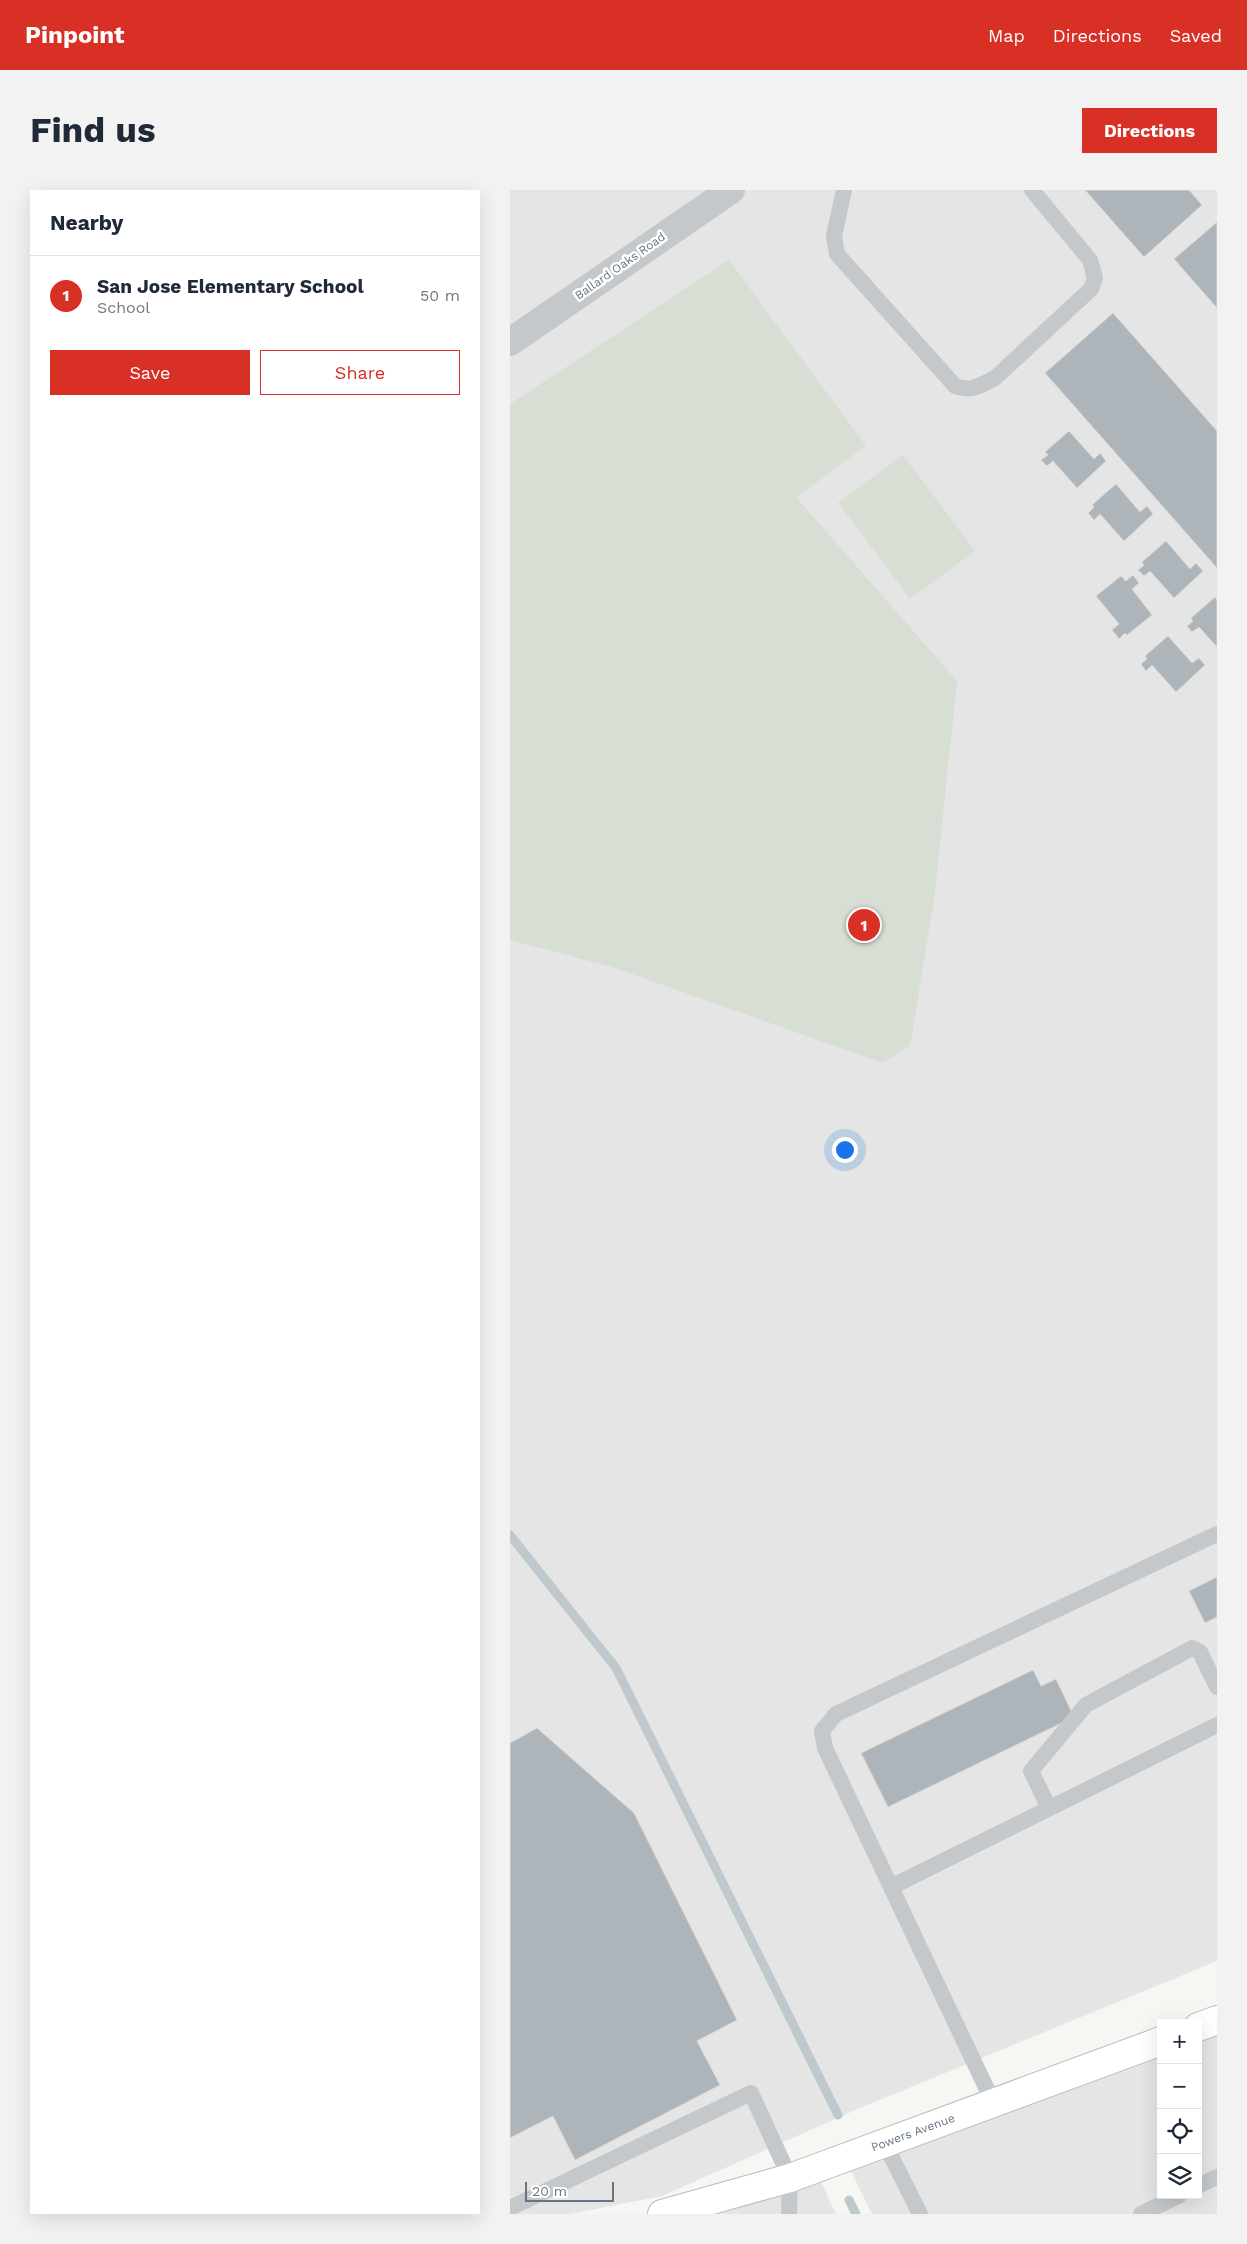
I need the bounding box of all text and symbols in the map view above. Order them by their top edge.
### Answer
text: Pinpoint [25,21,125,49]
text: Map [988,25,1025,46]
text: Directions [1053,25,1142,46]
text: Saved [1170,25,1222,46]
button: Directions [1082,108,1217,153]
text: Find us [30,109,156,151]
text: Nearby [50,210,123,235]
street label: Ballard Oaks Road [572,230,668,302]
text: San Jose Elementary School [97,275,364,298]
text: 1 [63,286,69,305]
text: 50 m [420,286,460,305]
text: School [97,298,150,317]
button: Save [50,350,250,395]
button: Share [260,350,460,395]
pin: 1 [848,906,880,944]
your location [832,1137,858,1163]
map controls [1157,2019,1202,2199]
button: + [1157,2019,1202,2064]
button: − [1157,2064,1202,2109]
button: locate [1157,2109,1202,2154]
street label: Powers Avenue [869,2111,957,2154]
button: layers [1157,2154,1202,2199]
scale bar [525,2179,614,2202]
text: 20 m [532,2183,567,2199]

